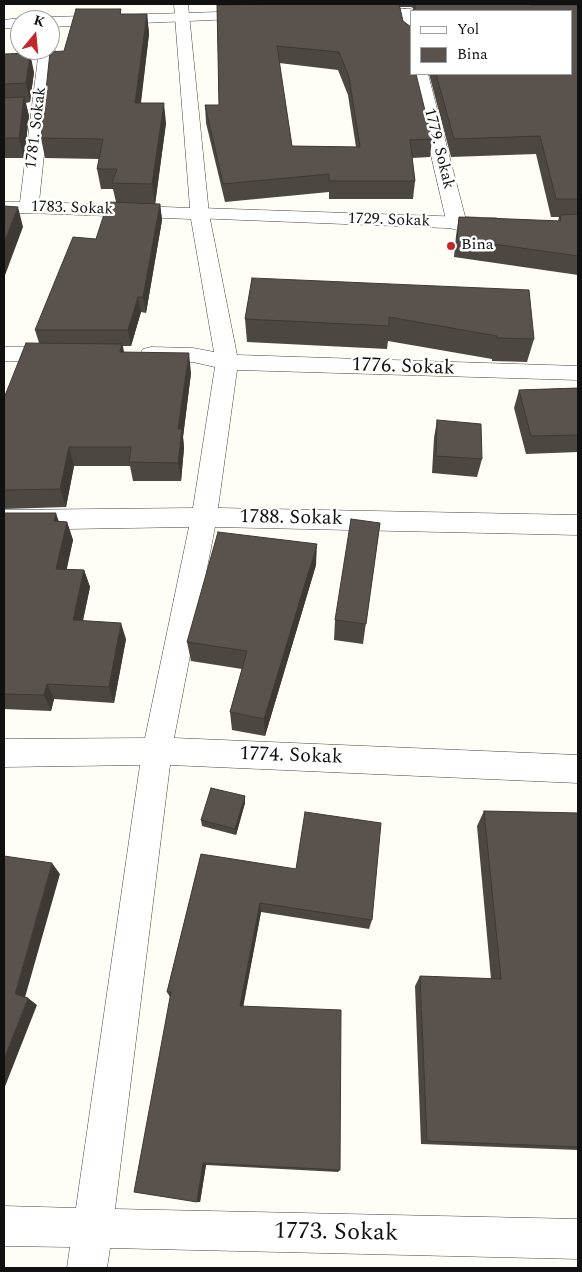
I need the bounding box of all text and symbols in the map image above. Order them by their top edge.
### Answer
north arrow [10,10,60,60]
text: K [31,10,47,33]
legend [410,10,572,75]
text: Yol [457,18,479,41]
text: Bina [457,43,488,66]
street label: 1781. Sokak [22,86,52,170]
street label: 1779. Sokak [419,106,457,192]
street label: 1783. Sokak [30,198,114,220]
street label: 1729. Sokak [347,210,431,232]
place label: Bina [461,236,494,256]
marker: Bina [445,240,457,252]
street label: 1776. Sokak [351,354,455,382]
street label: 1788. Sokak [239,506,343,532]
street label: 1774. Sokak [239,743,343,771]
street label: 1773. Sokak [274,1219,398,1249]

